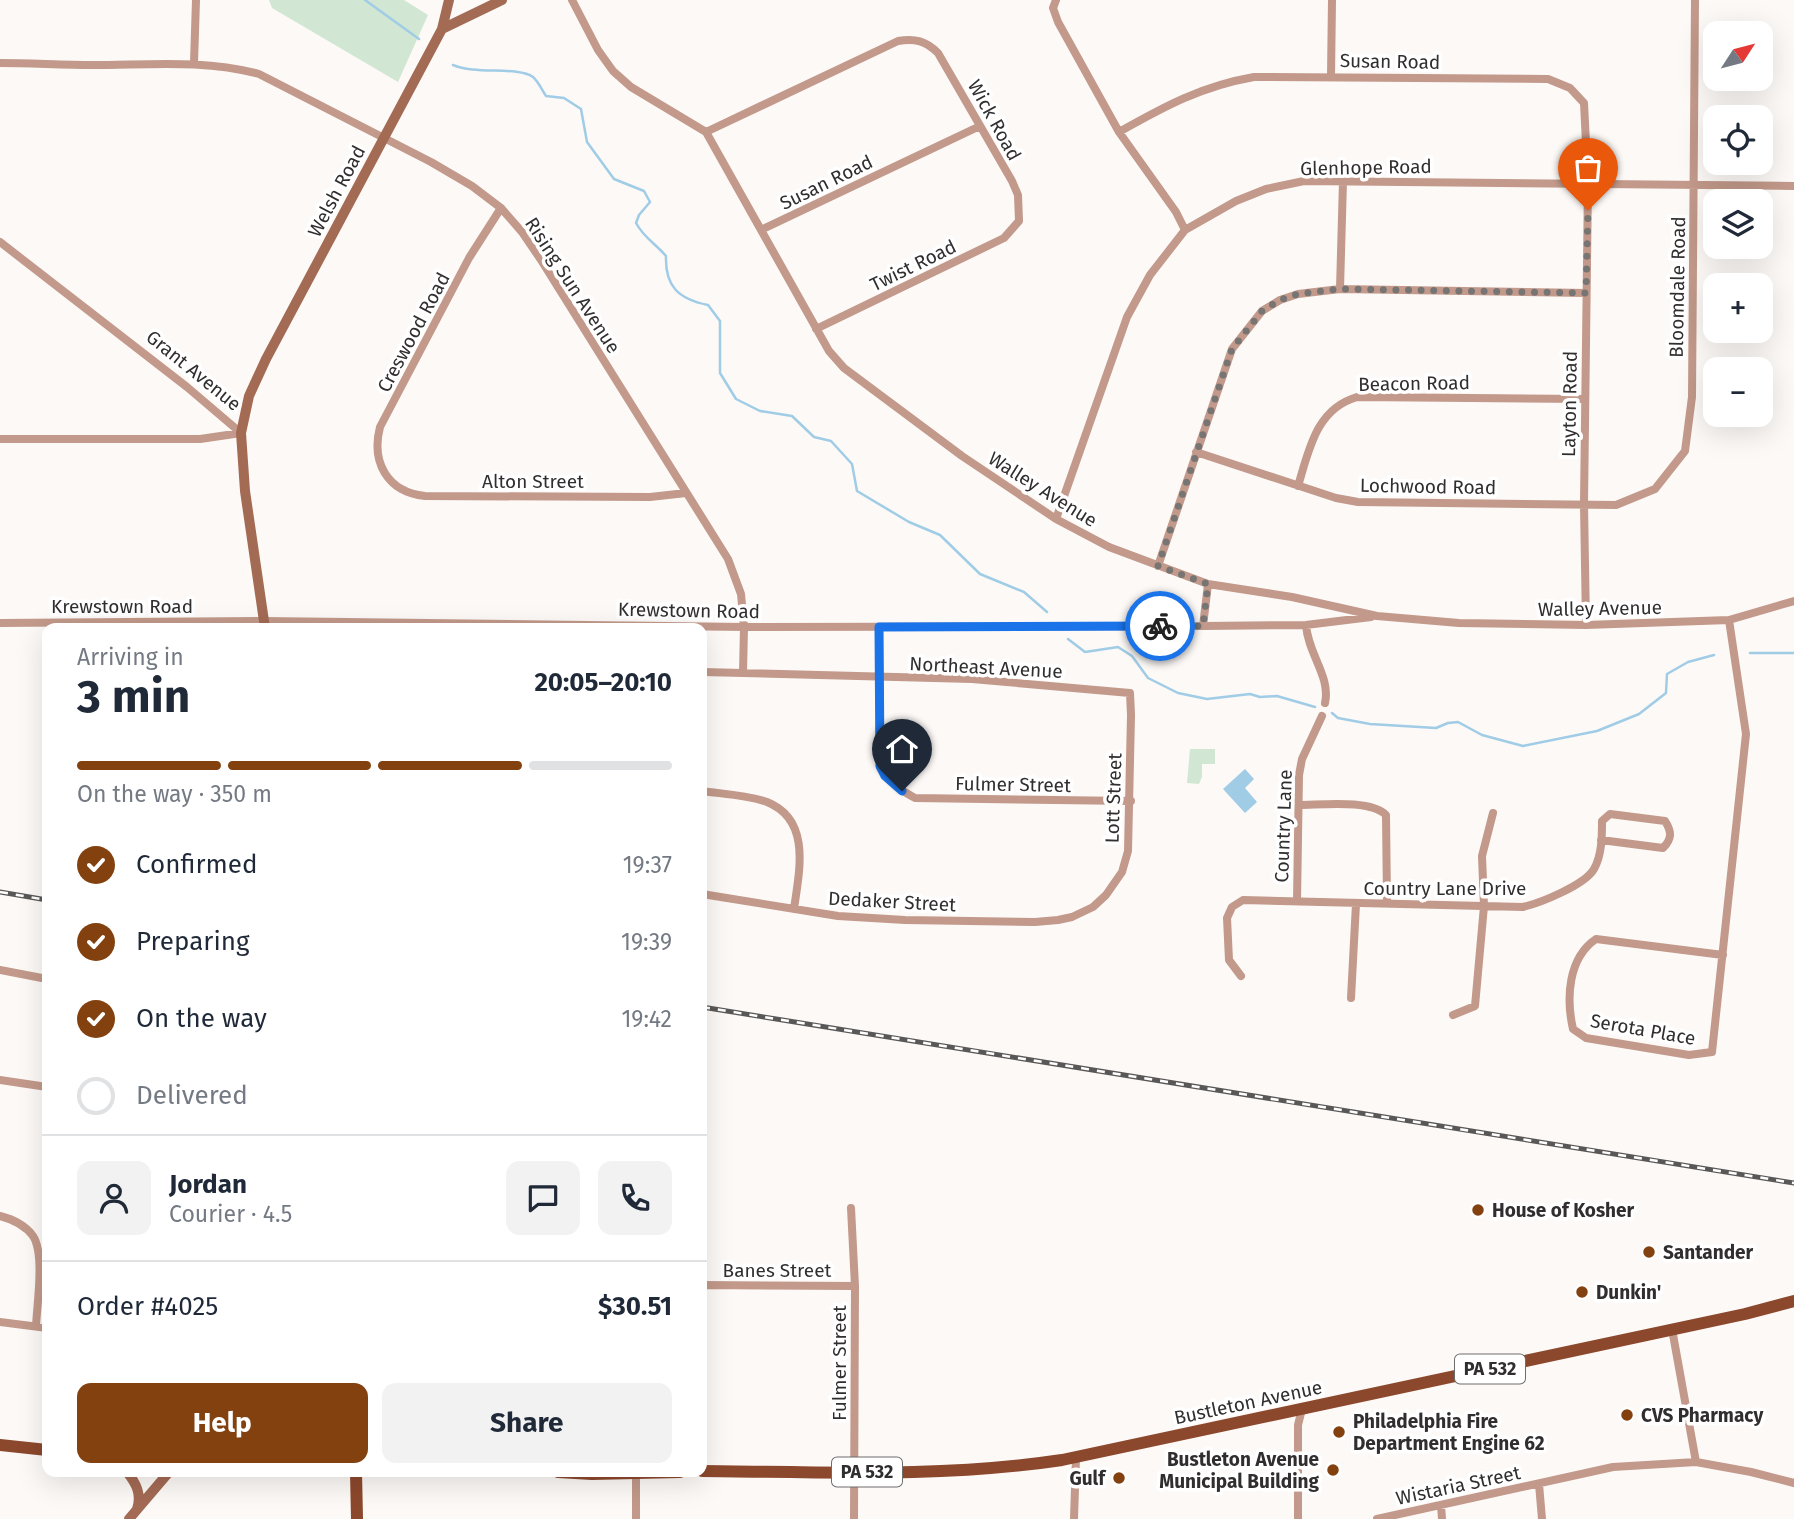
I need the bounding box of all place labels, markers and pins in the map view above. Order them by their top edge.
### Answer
pin [1558,138,1618,210]
pin [872,719,932,791]
place label: House of Kosher [1492,1199,1635,1222]
marker: House of Kosher [1470,1202,1486,1218]
place label: Santander [1663,1241,1754,1264]
marker: Santander [1641,1244,1657,1260]
place label: Dunkin' [1596,1281,1661,1304]
marker: Dunkin' [1574,1284,1590,1300]
place label: CVS Pharmacy [1641,1404,1763,1427]
marker: CVS Pharmacy [1619,1407,1635,1423]
place label: Philadelphia Fire Department Engine 62 [1353,1410,1545,1455]
marker: Philadelphia Fire Department Engine 62 [1331,1424,1347,1440]
place label: Bustleton Avenue Municipal Building [1159,1448,1320,1493]
marker: Bustleton Avenue Municipal Building [1325,1462,1341,1478]
place label: Gulf [1069,1467,1107,1490]
marker: Gulf [1111,1470,1127,1486]

